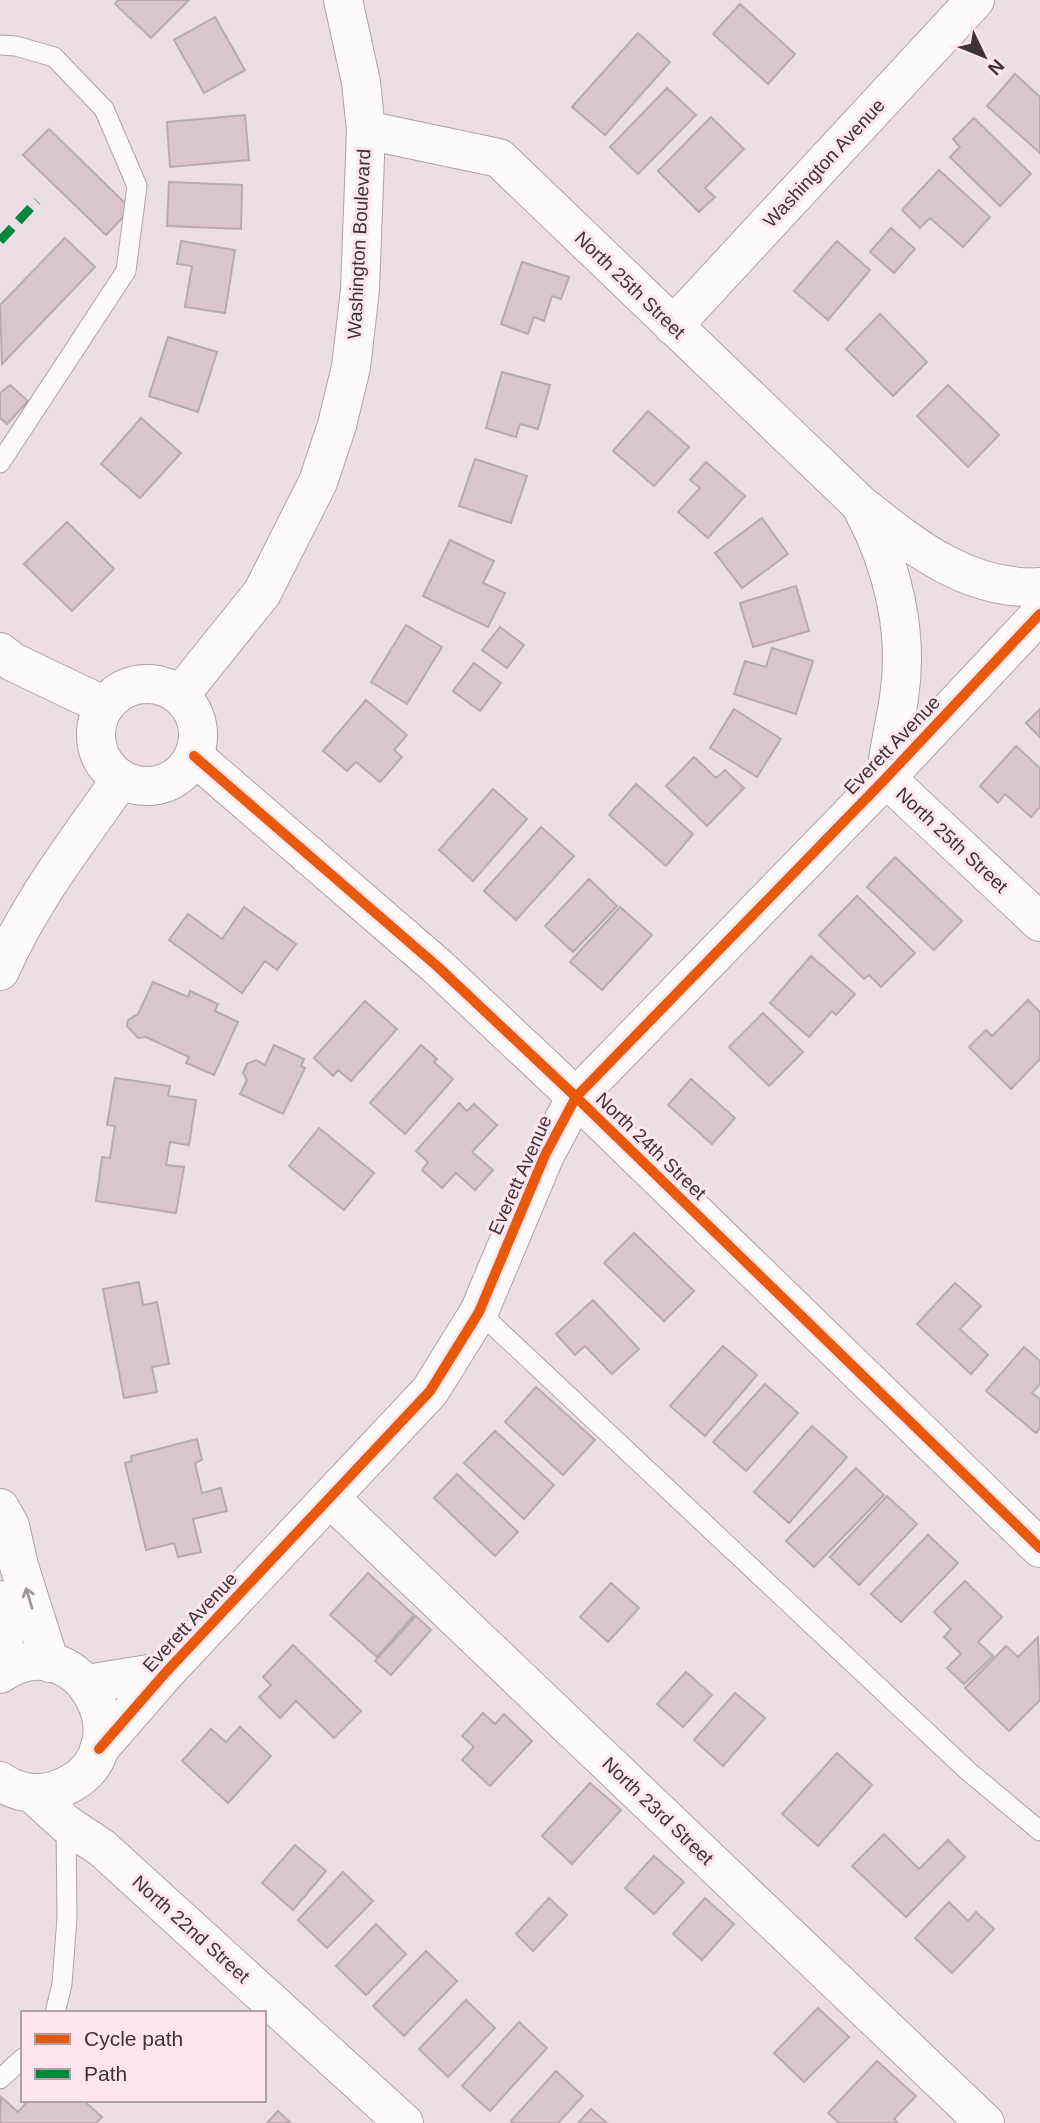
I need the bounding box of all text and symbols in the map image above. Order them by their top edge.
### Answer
north arrow [949,21,1019,91]
text: N [984,55,1008,79]
street label: Washington Avenue [759,94,889,232]
street label: Washington Boulevard [344,148,374,340]
street label: North 25th Street [571,227,690,343]
street label: Everett Avenue [840,691,944,799]
street label: North 25th Street [892,783,1013,898]
street label: North 24th Street [592,1088,711,1204]
street label: Everett Avenue [484,1112,556,1238]
street label: Everett Avenue [138,1568,242,1676]
one-way arrow [22,1587,35,1609]
street label: North 23rd Street [598,1753,718,1870]
street label: North 22nd Street [128,1871,254,1987]
legend [21,2011,266,2102]
text: Cycle path [84,2027,183,2050]
text: Path [84,2062,127,2085]

